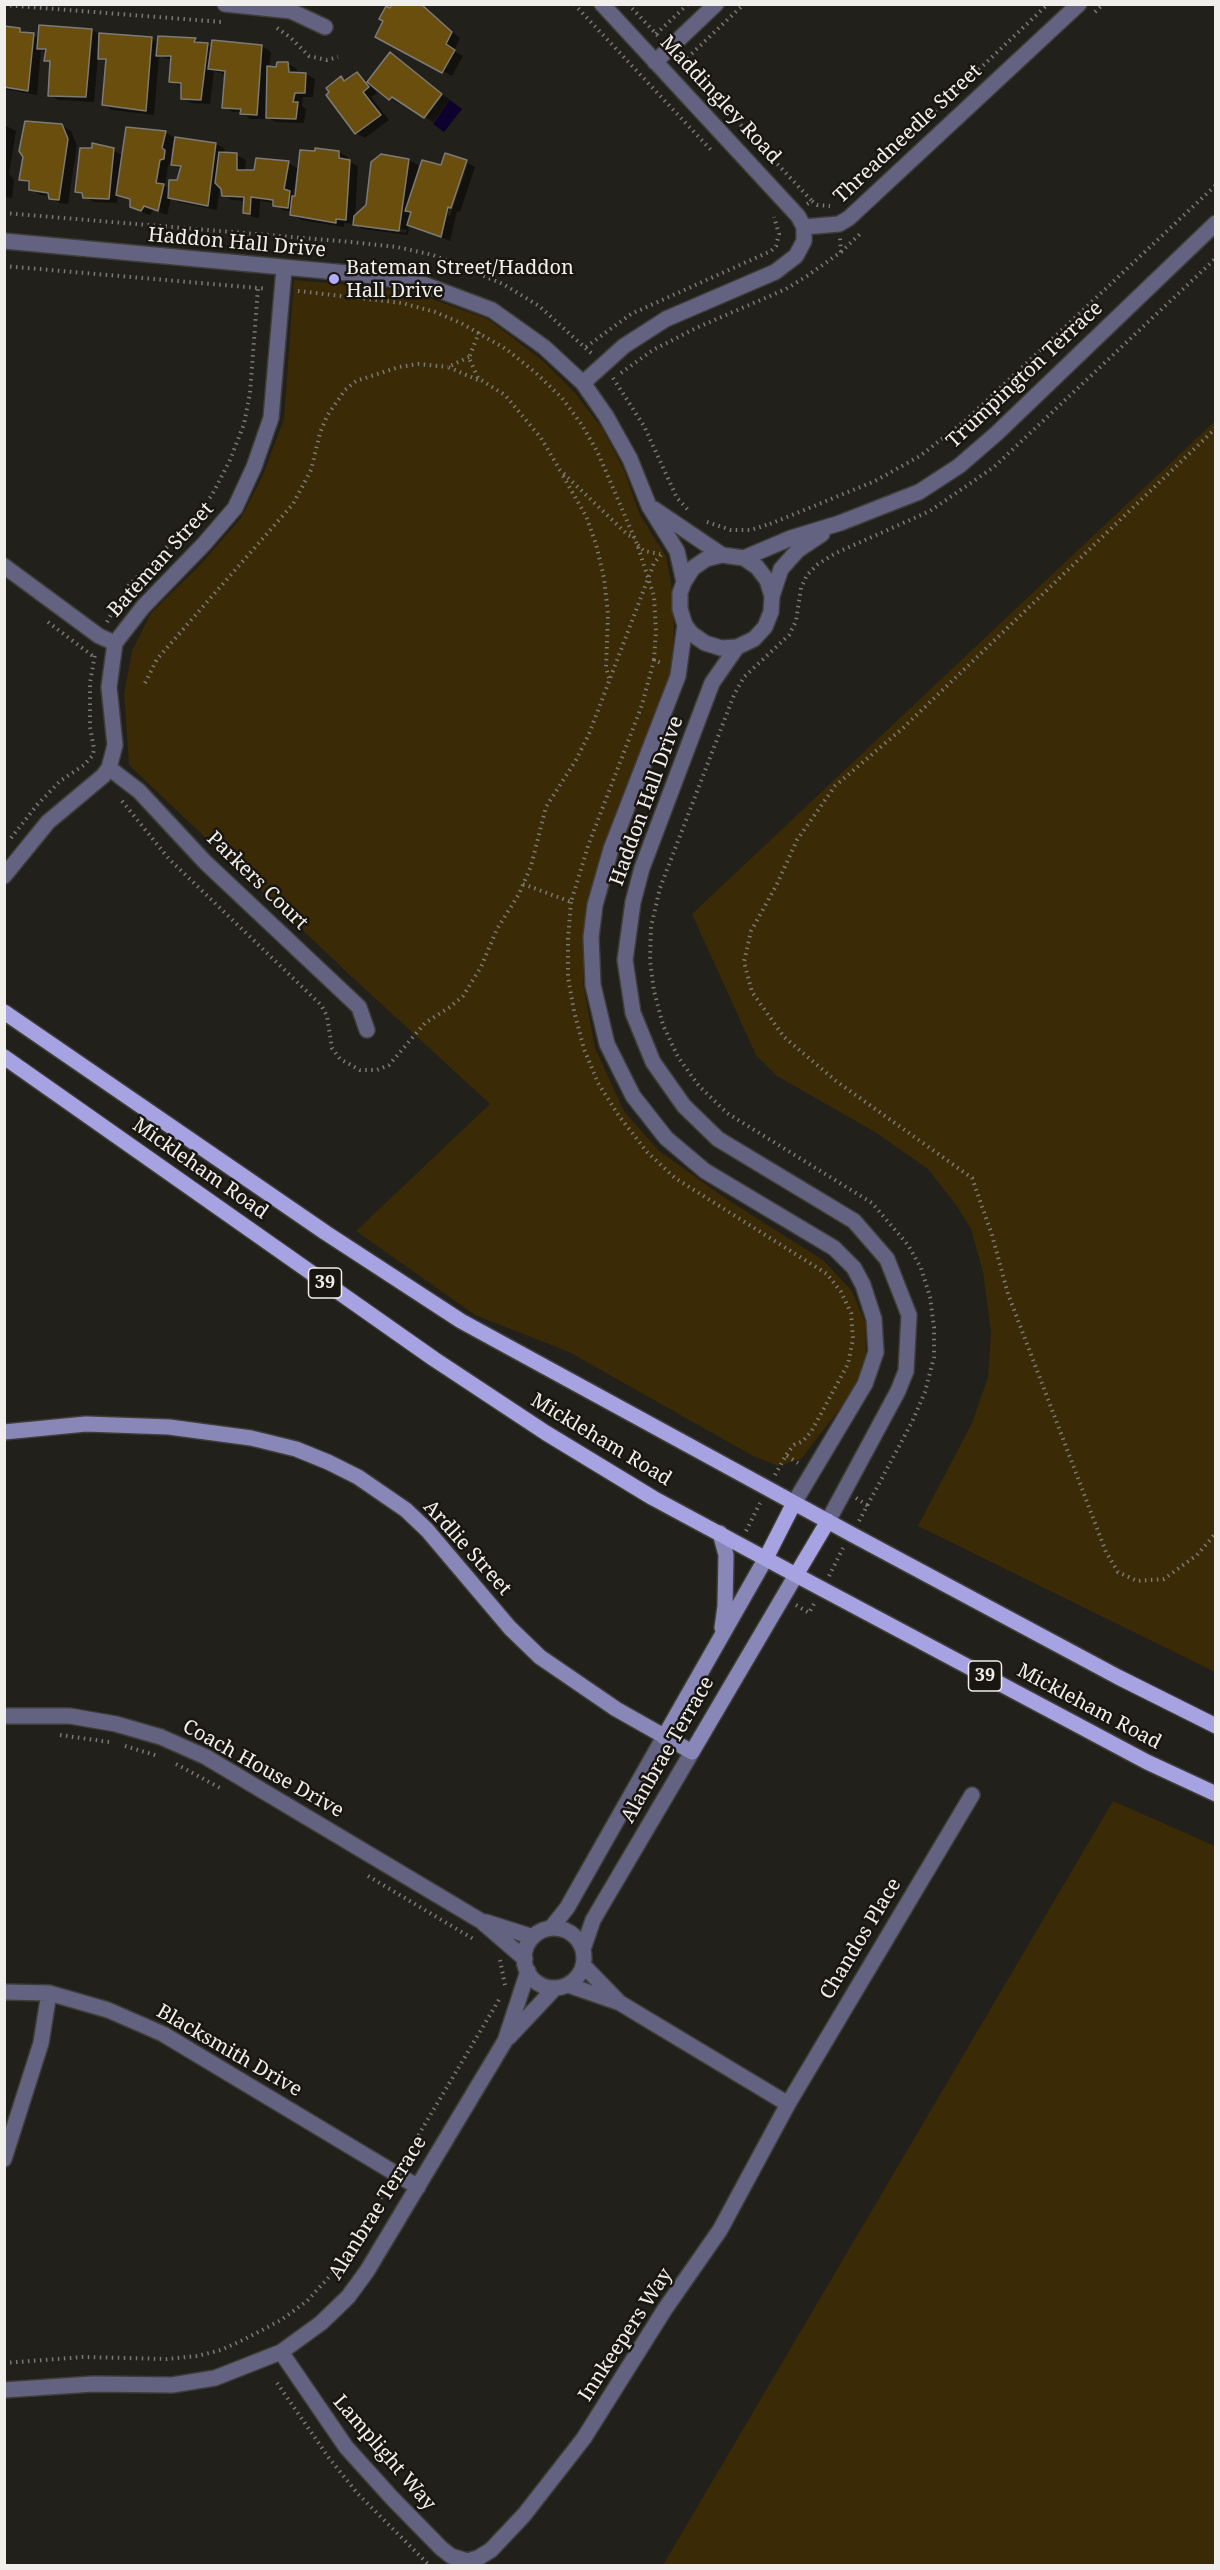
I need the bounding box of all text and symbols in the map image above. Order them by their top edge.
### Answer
street label: Maddingley Road [655,31,785,169]
street label: Threadneedle Street [829,59,987,209]
street label: Haddon Hall Drive [147,223,327,263]
place label: Bateman Street/Haddon Hall Drive [346,256,574,303]
marker: Bateman Street/Haddon Hall Drive [327,272,341,286]
street label: Trumpington Terrace [942,296,1108,454]
street label: Bateman Street [103,498,219,622]
street label: Haddon Hall Drive [605,713,689,889]
street label: Parkers Court [201,827,313,935]
street label: Mickleham Road [128,1113,272,1225]
road number: 39 [308,1268,342,1298]
street label: Mickleham Road [526,1389,676,1491]
street label: Ardlie Street [418,1495,516,1601]
street label: Mickleham Road [1013,1659,1165,1755]
road number: 39 [968,1661,1002,1691]
street label: Alanbrae Terrace [616,1673,720,1827]
street label: Coach House Drive [178,1715,348,1823]
street label: Chandos Place [815,1874,907,2004]
street label: Blacksmith Drive [152,2000,306,2102]
street label: Alanbrae Terrace [324,2132,432,2284]
street label: Innkeepers Way [574,2264,678,2406]
street label: Lamplight Way [327,2390,441,2516]

